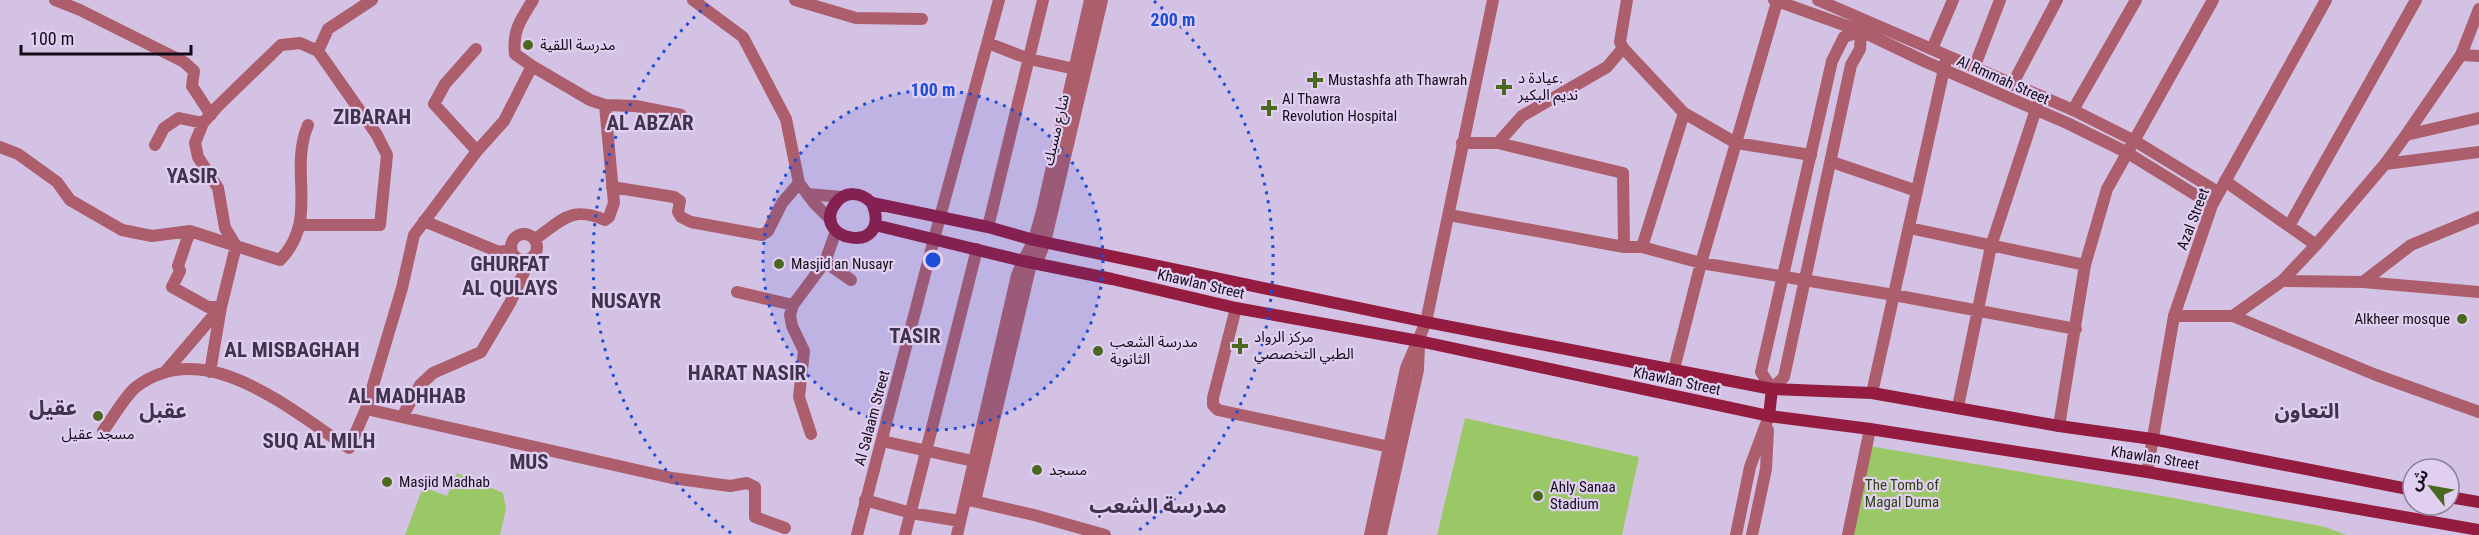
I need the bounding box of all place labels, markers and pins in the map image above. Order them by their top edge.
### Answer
place label: مدرسة اللقية [540,36,616,54]
marker: مدرسة اللقية [521,38,535,52]
place label: عيادة د. نديم البكير [1517,69,1578,106]
marker: Mustashfa ath Thawrah [1306,71,1324,89]
place label: Mustashfa ath Thawrah [1328,71,1467,89]
marker: عيادة د. نديم البكير [1495,78,1513,96]
place label: Al Thawra Revolution Hospital [1282,90,1397,125]
marker: Al Thawra Revolution Hospital [1260,99,1278,117]
centre of rings [923,250,943,270]
place label: Masjid an Nusayr [791,255,894,273]
marker: Masjid an Nusayr [772,257,786,271]
place label: Alkheer mosque [2354,310,2450,328]
marker: Alkheer mosque [2455,312,2469,326]
place label: مركز الرواد الطبي التخصصي [1254,328,1354,365]
place label: مدرسة الشعب الثانوية [1110,333,1198,368]
marker: مركز الرواد الطبي التخصصي [1231,337,1249,355]
marker: مدرسة الشعب الثانوية [1091,344,1105,358]
marker: مسجد عقيل [91,409,105,423]
place label: مسجد عقيل [61,425,135,443]
place label: مسجد [1049,461,1087,479]
marker: مسجد [1030,463,1044,477]
place label: Masjid Madhab [399,473,490,491]
marker: Masjid Madhab [380,475,394,489]
place label: Ahly Sanaa Stadium [1550,478,1616,513]
marker: Ahly Sanaa Stadium [1531,489,1545,503]

